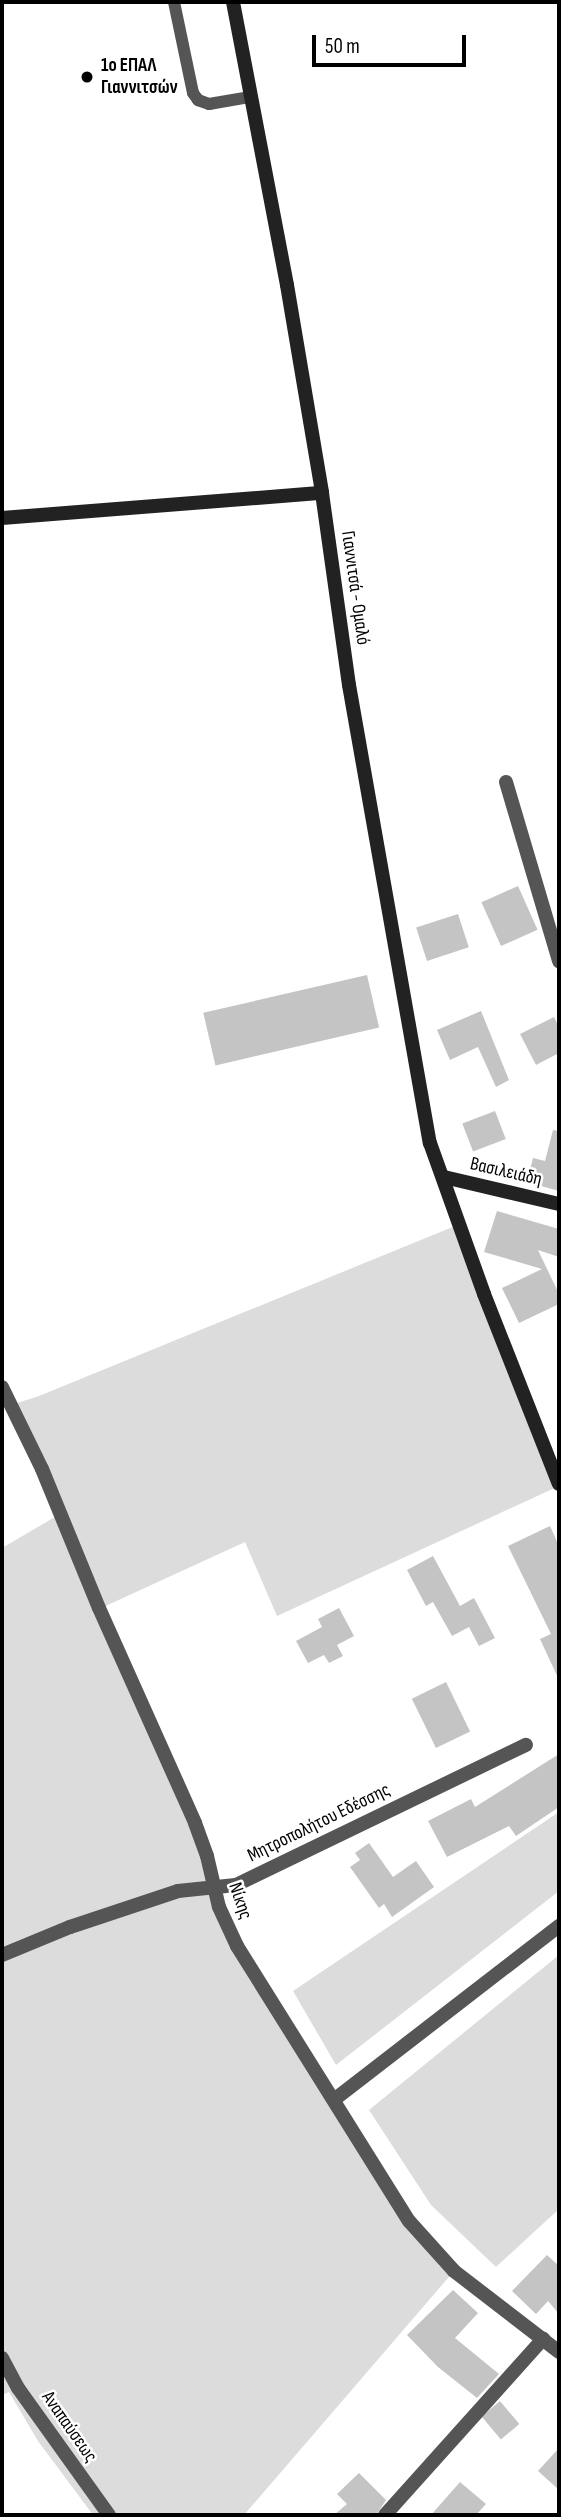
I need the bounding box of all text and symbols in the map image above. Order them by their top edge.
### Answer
scale bar [316,21,470,65]
text: 50 m [325,34,360,59]
place label: 1ο ΕΠΑΛ Γιαννιτσών [101,55,177,99]
marker: 1ο ΕΠΑΛ Γιαννιτσών [79,69,95,85]
street label: Γιαννιτσά - Ομαλό [336,530,374,646]
street label: Βασιλειάδη [468,1153,544,1191]
street label: Μητροπολήτου Εδέσσης [244,1779,394,1867]
street label: Νίκης [223,1880,257,1922]
street label: Αναπαύσεως [36,2387,102,2467]

